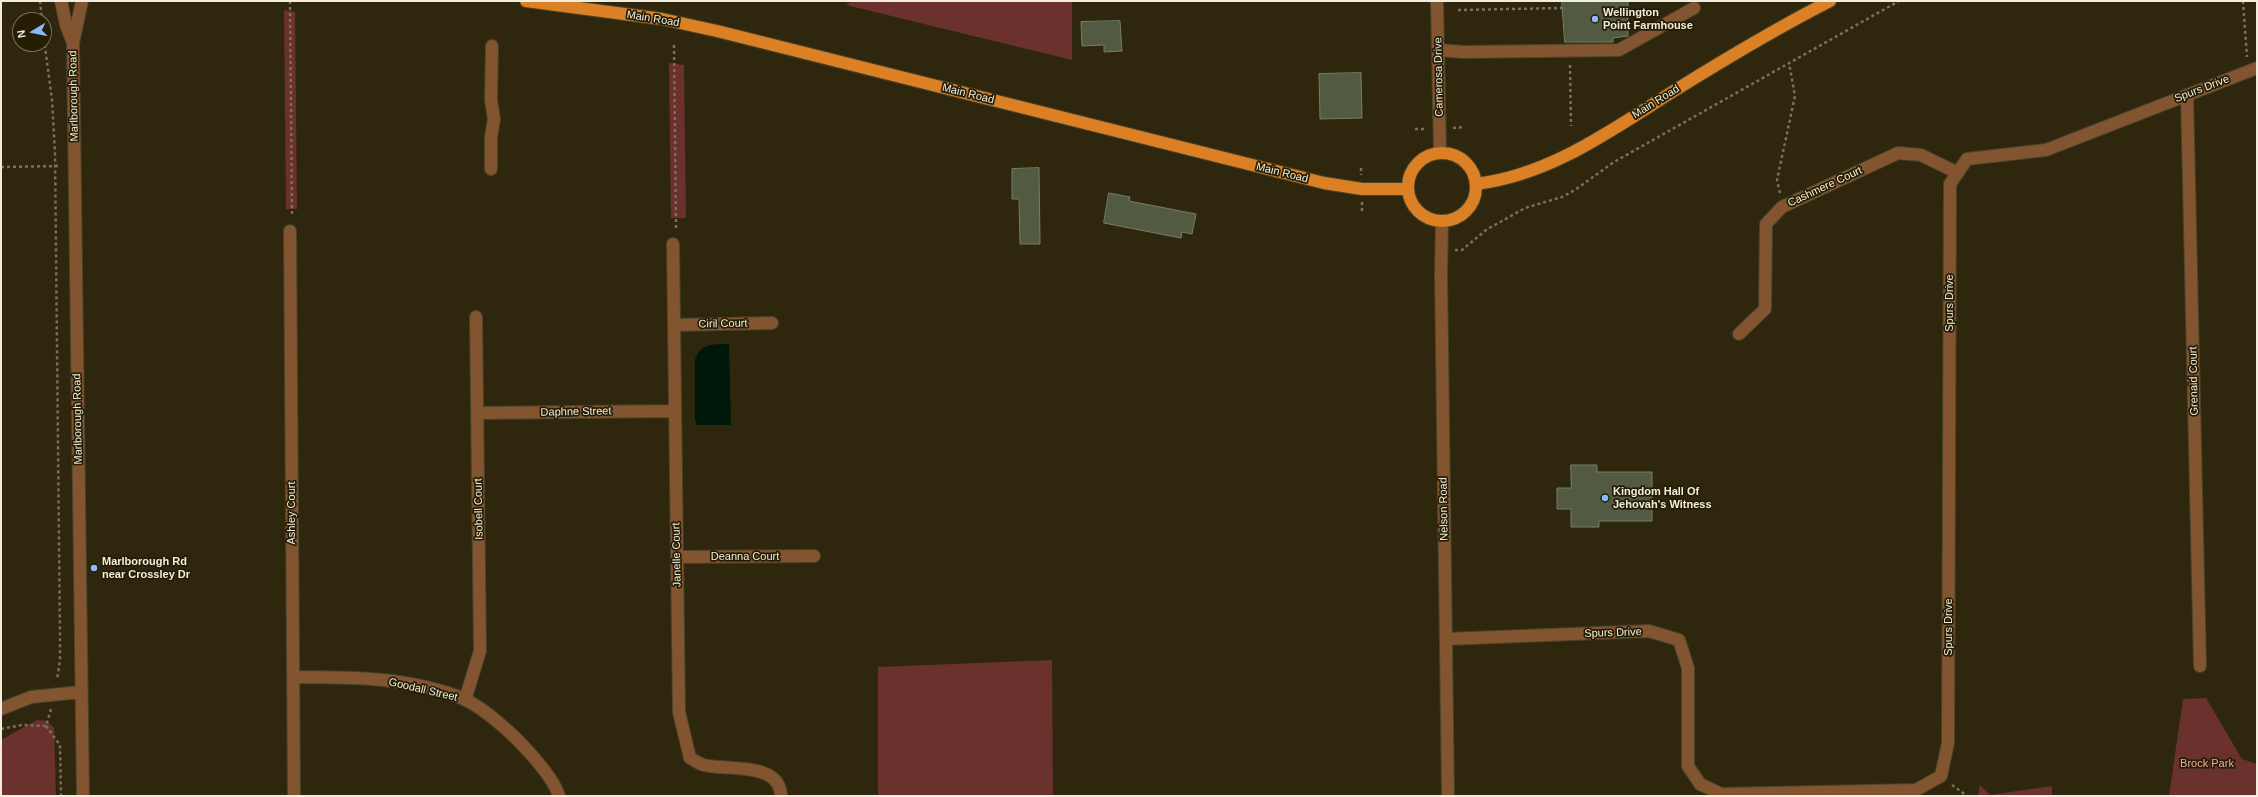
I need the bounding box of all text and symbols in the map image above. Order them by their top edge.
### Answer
place label: Wellington Point Farmhouse [1603,6,1693,32]
street label: Main Road [626,8,680,30]
north arrow [12,12,52,52]
marker: Wellington Point Farmhouse [1590,14,1600,24]
text: N [15,29,28,39]
street label: Camerosa Drive [1432,37,1446,117]
street label: Marlborough Road [67,50,81,142]
street label: Spurs Drive [2173,73,2231,105]
street label: Main Road [941,81,995,107]
street label: Main Road [1630,82,1682,122]
street label: Main Road [1255,160,1309,186]
street label: Cashmere Court [1786,164,1864,210]
street label: Spurs Drive [1943,274,1957,332]
street label: Ciril Court [698,317,748,331]
street label: Grenaid Court [2187,346,2201,416]
street label: Marlborough Road [71,373,85,465]
street label: Daphne Street [540,405,612,419]
street label: Nelson Road [1437,477,1451,541]
street label: Isobell Court [472,478,486,540]
street label: Ashley Court [285,482,299,544]
place label: Kingdom Hall Of Jehovah's Witness [1613,485,1711,511]
marker: Kingdom Hall Of Jehovah's Witness [1600,493,1610,503]
street label: Janelle Court [670,522,684,588]
street label: Deanna Court [711,550,779,564]
place label: Marlborough Rd near Crossley Dr [102,555,190,581]
marker: Marlborough Rd near Crossley Dr [89,563,99,573]
street label: Spurs Drive [1942,598,1956,656]
street label: Spurs Drive [1584,625,1642,641]
street label: Goodall Street [387,676,459,704]
park label: Brock Park [2180,757,2234,771]

